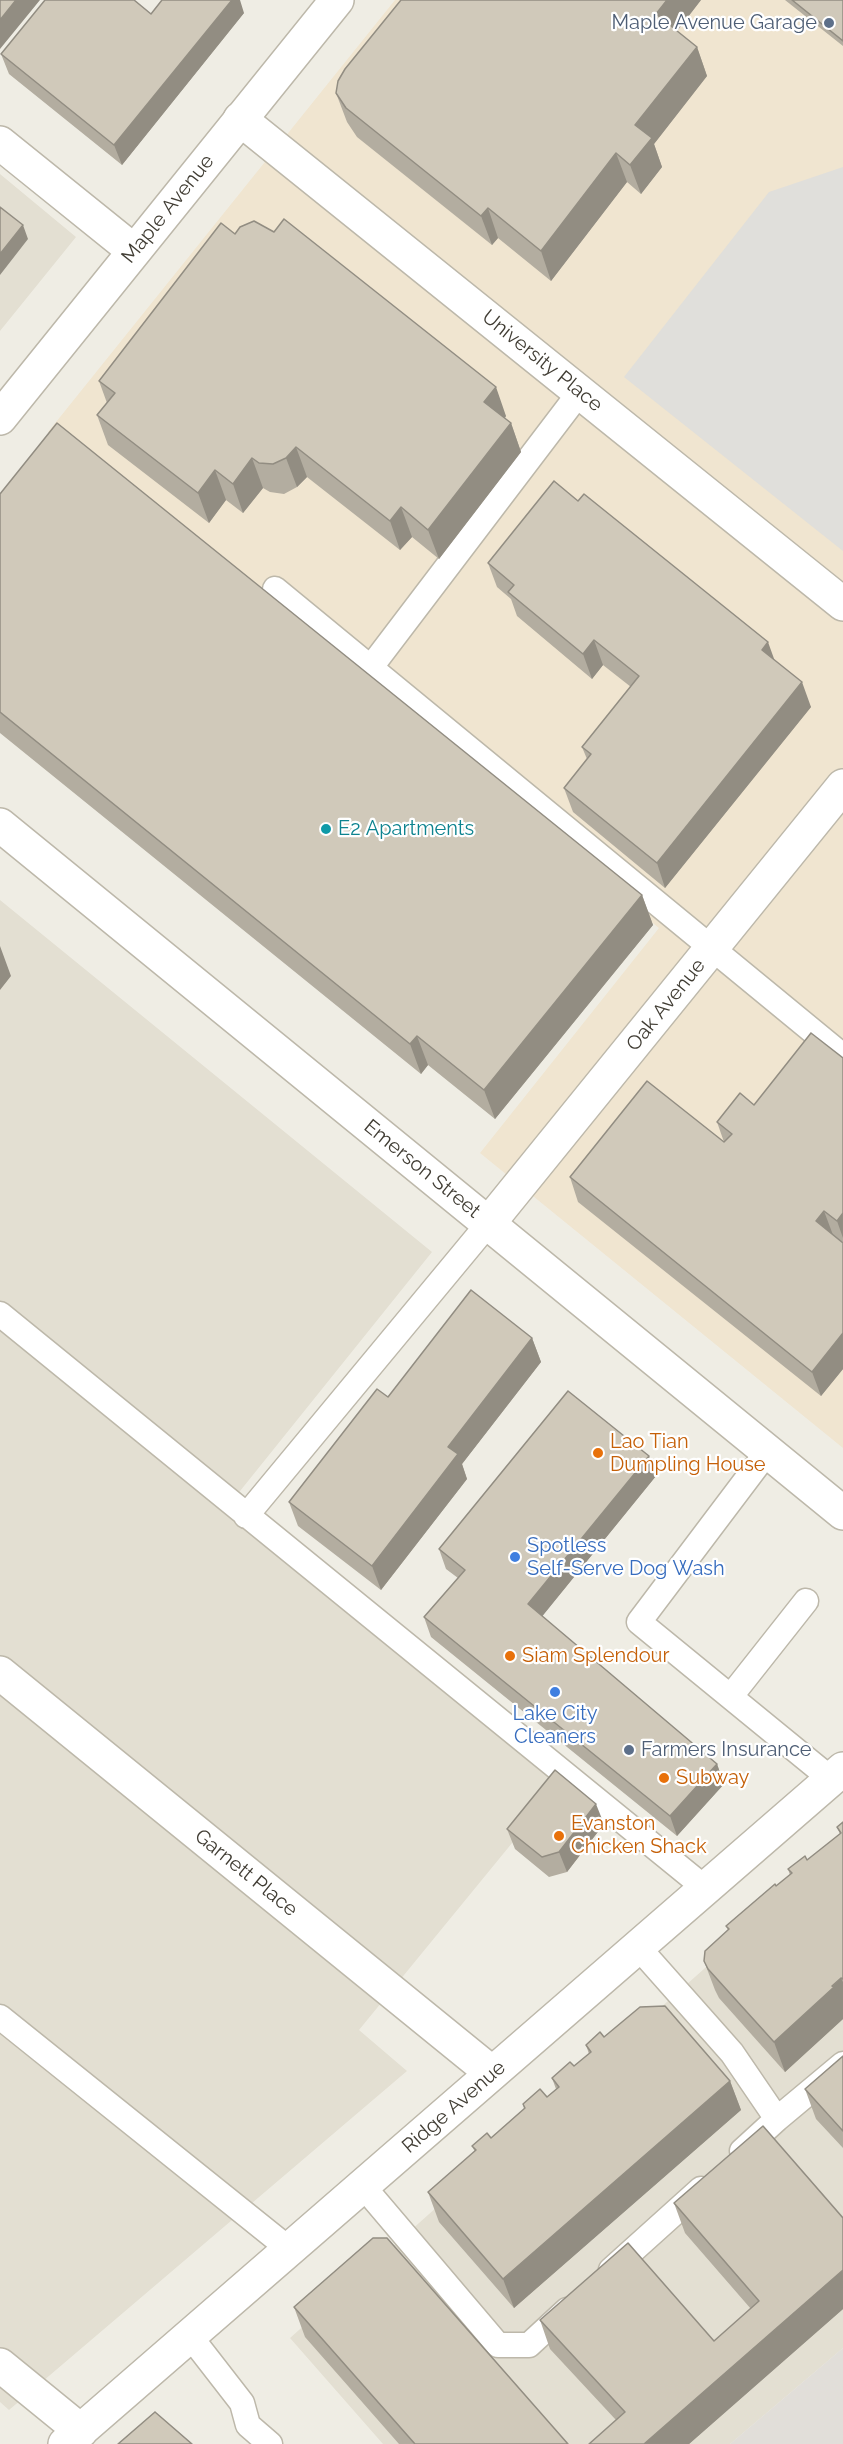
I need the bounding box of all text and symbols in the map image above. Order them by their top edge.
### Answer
place label: Maple Avenue Garage [612,11,817,35]
marker: Maple Avenue Garage [822,16,836,30]
street label: Maple Avenue [117,150,219,268]
street label: University Place [477,305,607,417]
place label: E2 Apartments [338,817,474,841]
marker: E2 Apartments [319,822,333,836]
street label: Oak Avenue [622,954,710,1056]
street label: Emerson Street [359,1115,485,1223]
place label: Lao Tian Dumpling House [610,1430,766,1477]
marker: Lao Tian Dumpling House [591,1446,605,1460]
place label: Spotless Self-Serve Dog Wash [527,1534,725,1581]
marker: Spotless Self-Serve Dog Wash [508,1550,522,1564]
place label: Siam Splendour [522,1644,669,1668]
marker: Siam Splendour [503,1649,517,1663]
marker: Lake City Cleaners [548,1685,562,1699]
place label: Lake City Cleaners [512,1702,598,1749]
place label: Farmers Insurance [641,1738,812,1762]
marker: Farmers Insurance [622,1743,636,1757]
place label: Subway [676,1766,749,1790]
marker: Subway [657,1771,671,1785]
place label: Evanston Chicken Shack [571,1812,707,1859]
street label: Garnett Place [190,1824,302,1922]
marker: Evanston Chicken Shack [552,1829,566,1843]
street label: Ridge Avenue [397,2056,511,2158]

